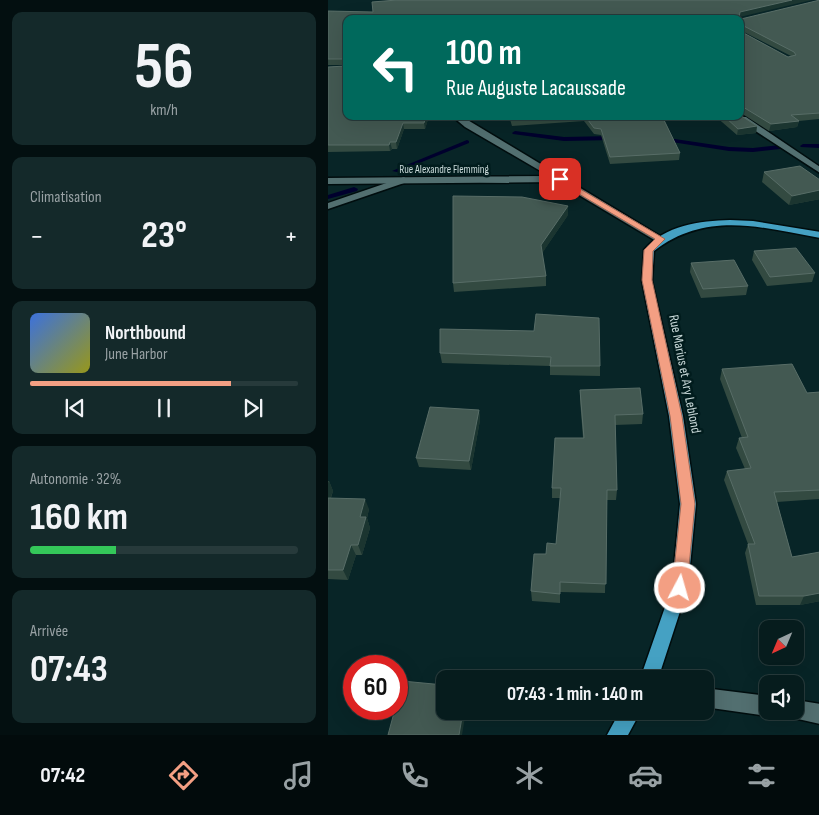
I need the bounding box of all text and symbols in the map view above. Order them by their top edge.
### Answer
text: 56 [134,29,194,107]
text: 100 m [446,32,522,75]
icon: left [363,35,428,100]
text: Rue Auguste Lacaussade [446,75,626,102]
text: km/h [150,101,178,120]
pin [539,158,581,200]
street label: Rue Alexandre Flemming [399,163,489,176]
icon: arrive [546,165,574,193]
text: Climatisation [30,188,102,207]
text: 23° [141,213,187,258]
text: − [30,220,44,253]
text: + [284,220,298,253]
street label: Rue Marius et Ary Leblond [665,313,705,435]
text: Northbound [105,322,186,345]
text: June Harbor [105,345,168,364]
icon: previous [61,394,89,422]
icon: pause [150,394,178,422]
icon: next [239,394,267,422]
text: Autonomie · 32% [30,470,121,489]
text: 160 km [30,495,128,540]
position arrow [653,561,705,613]
north arrow [759,620,804,665]
map controls [759,620,804,720]
text: Arrivée [30,622,68,641]
text: 07:43 [30,647,108,692]
speed limit sign: 60 [343,655,408,720]
button: sound [759,675,804,720]
text: 07:43 · 1 min · 140 m [507,683,643,706]
icon: directions [166,758,201,793]
icon: music [281,758,316,793]
icon: phone [397,758,432,793]
icon: climate [512,758,547,793]
icon: car [628,758,663,793]
icon: filters [744,758,779,793]
text: 07:42 [40,762,85,789]

